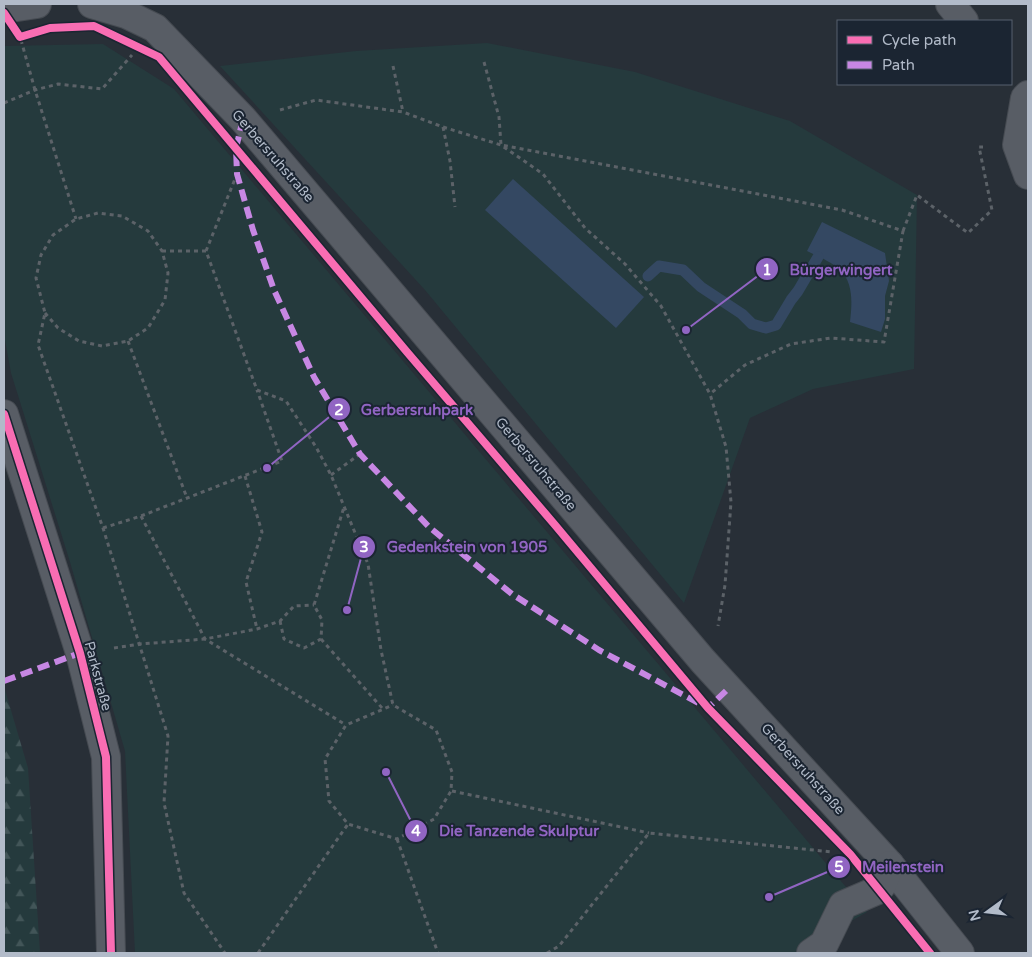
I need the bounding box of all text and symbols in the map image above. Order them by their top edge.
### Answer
legend [837,20,1012,85]
text: Cycle path [882,31,956,49]
text: Path [882,56,915,74]
street label: Gerbersruhstraße [228,106,318,206]
callout: Bürgerwingert [755,254,903,284]
text: 1 [762,261,772,279]
text: Bürgerwingert [790,261,893,280]
callout: Gerbersruhpark [326,394,484,424]
text: 2 [334,401,344,419]
text: Gerbersruhpark [361,401,473,420]
street label: Gerbersruhstraße [492,414,580,514]
callout: Gedenkstein von 1905 [352,532,557,562]
text: 3 [359,538,369,556]
text: Gedenkstein von 1905 [387,538,547,556]
street label: Parkstraße [81,639,115,713]
street label: Gerbersruhstraße [758,720,848,818]
callout: Die Tanzende Skulptur [404,816,609,846]
text: 4 [411,822,421,840]
text: Die Tanzende Skulptur [439,822,599,841]
callout: Meilenstein [827,852,954,882]
text: 5 [834,858,844,876]
text: Meilenstein [862,858,944,876]
north arrow [962,887,1012,937]
text: N [965,908,985,923]

